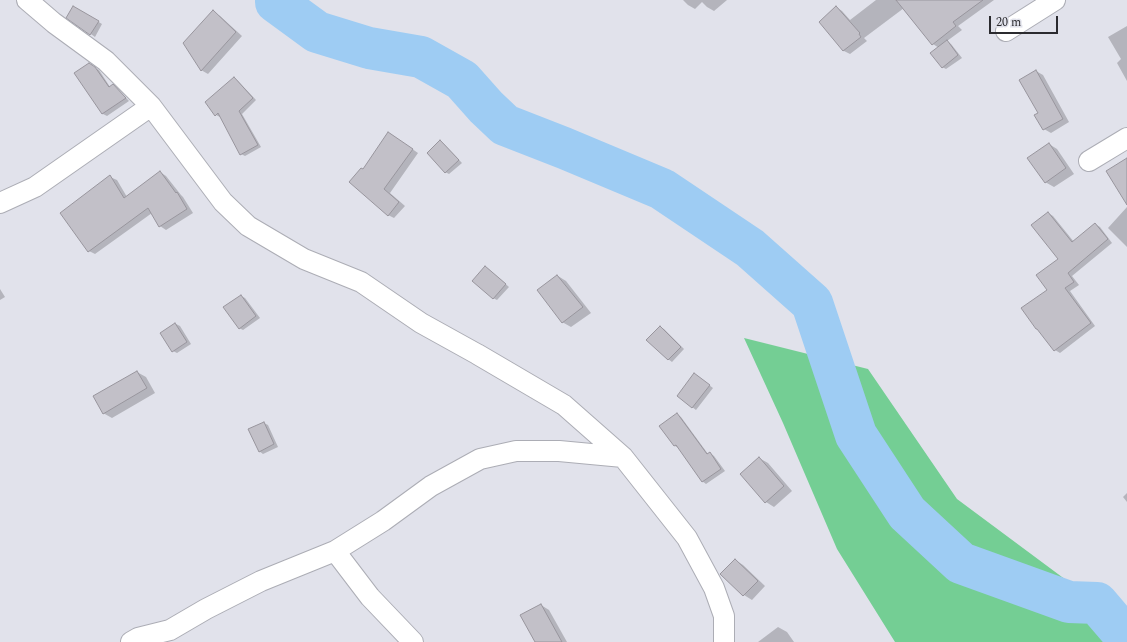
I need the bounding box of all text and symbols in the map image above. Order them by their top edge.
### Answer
scale bar [991,8,1060,34]
text: 20 m [996,13,1021,32]

